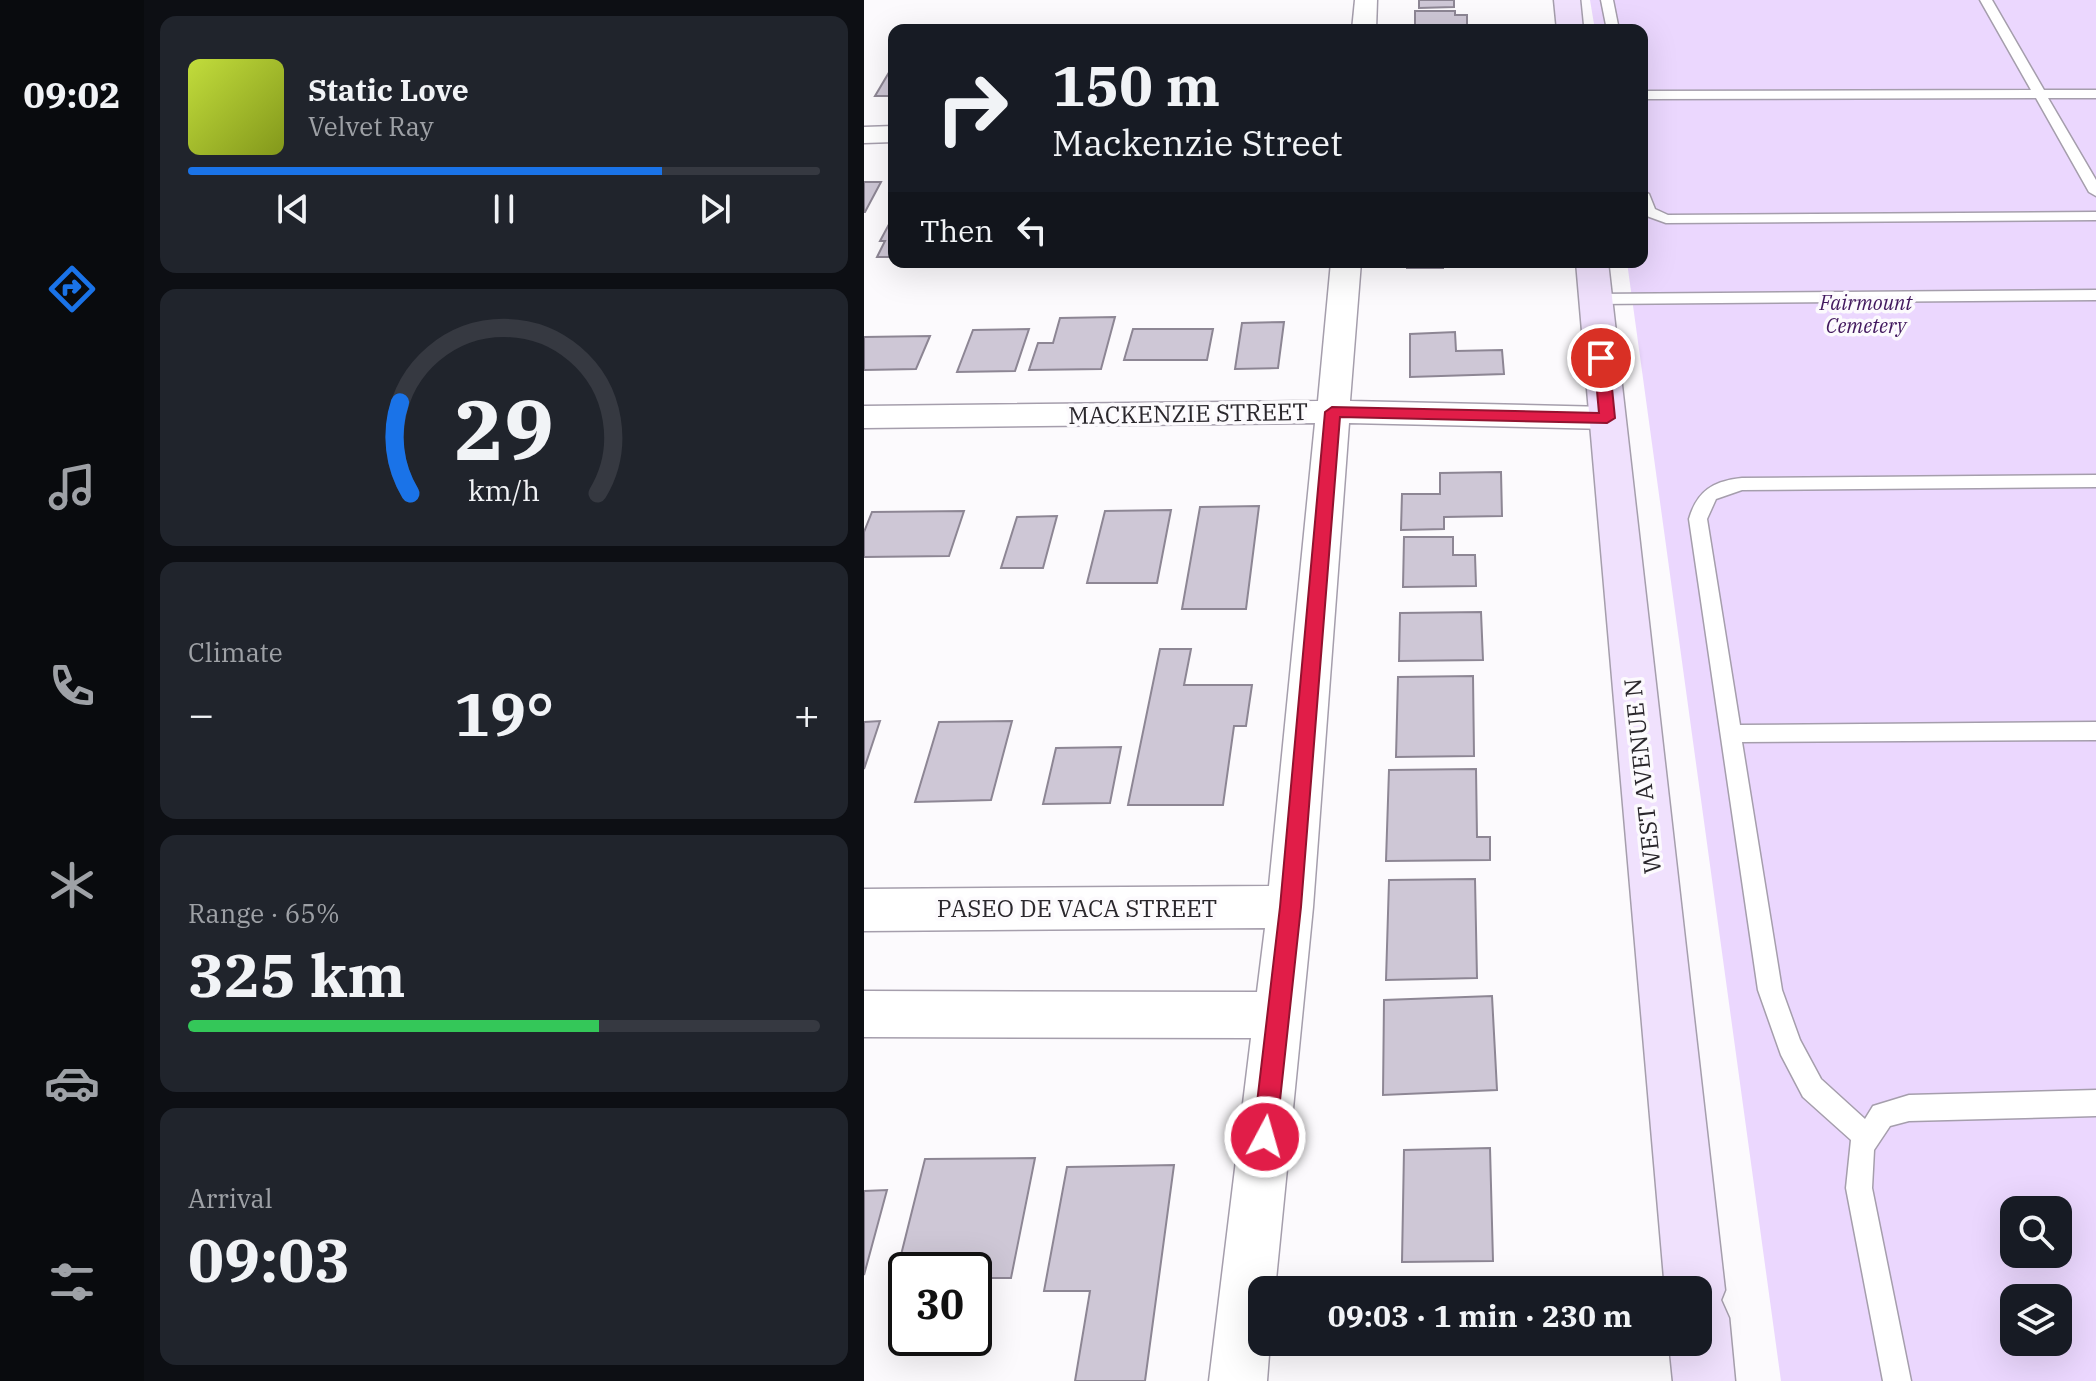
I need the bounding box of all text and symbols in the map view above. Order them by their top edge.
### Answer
text: 150 m [1052,49,1220,121]
icon: right [920,56,1024,160]
text: Static Love [308,70,469,109]
text: 09:02 [23,71,121,118]
text: Velvet Ray [308,109,434,143]
text: Mackenzie Street [1052,119,1343,166]
icon: previous [271,187,315,231]
icon: pause [482,187,526,231]
icon: next [693,187,737,231]
icon: left [1010,208,1054,252]
text: Then [920,211,994,250]
icon: directions [44,261,100,317]
park label: Fairmount Cemetery [1819,289,1913,339]
pin [1567,324,1635,392]
icon: arrive [1579,336,1623,380]
text: 29 [454,374,554,482]
street label: MACKENZIE STREET [1068,395,1308,431]
icon: music [44,459,100,515]
text: km/h [468,472,540,509]
text: Climate [188,635,283,669]
icon: phone [44,658,100,714]
text: 19° [454,674,554,753]
street label: WEST AVENUE N [1616,677,1668,875]
text: − [188,685,214,742]
text: + [794,685,820,742]
icon: climate [44,857,100,913]
street label: PASEO DE VACA STREET [937,892,1217,924]
text: Range · 65% [188,896,340,930]
text: 325 km [188,935,406,1014]
icon: car [44,1055,100,1111]
position arrow [1223,1095,1307,1179]
text: Arrival [188,1181,273,1215]
map controls [2000,1196,2072,1356]
button: search [2000,1196,2072,1268]
text: 09:03 [188,1220,350,1299]
speed limit sign: 30 [888,1252,992,1356]
icon: filters [44,1254,100,1310]
button: layers [2000,1284,2072,1356]
text: 09:03 · 1 min · 230 m [1328,1296,1632,1335]

